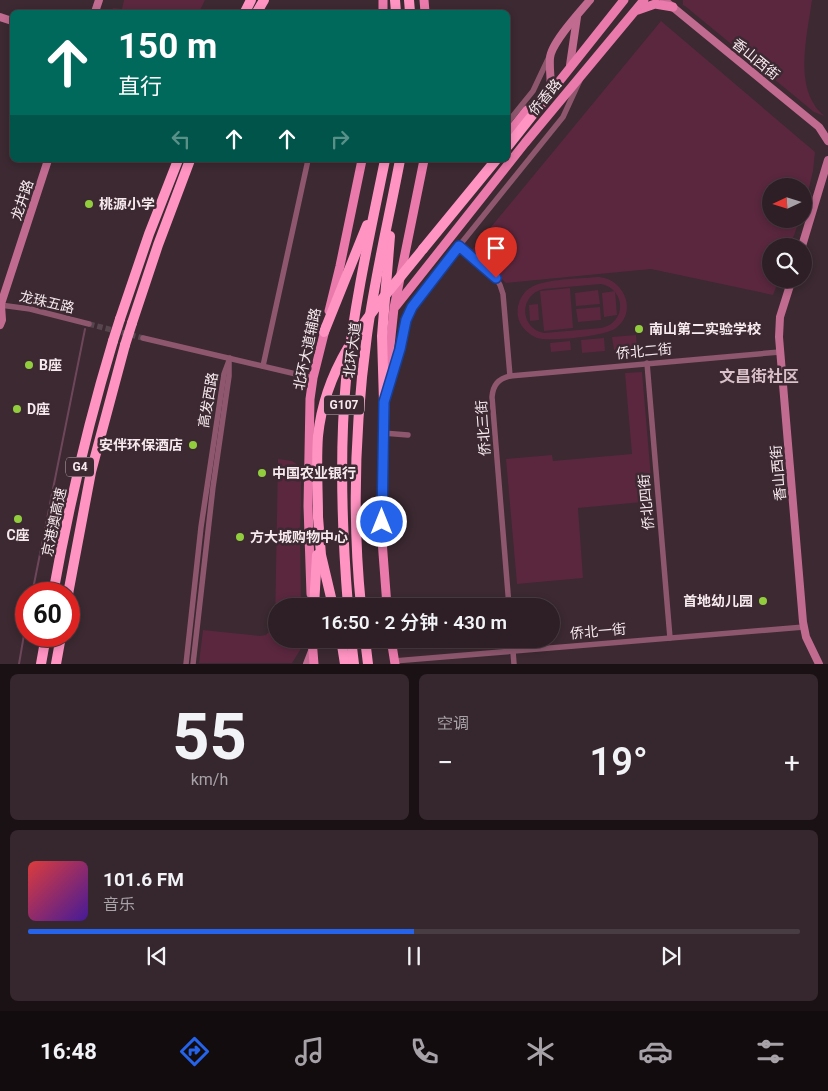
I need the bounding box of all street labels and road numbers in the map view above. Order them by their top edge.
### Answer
street label: 香山西街 [729,35,783,83]
street label: 侨香路 [525,76,565,118]
street label: 龙井路 [8,178,36,222]
street label: 龙珠五路 [18,288,76,316]
street label: 北环大道辅路 [290,306,324,392]
street label: 北环大道 [341,321,363,379]
street label: 侨北二街 [615,341,673,361]
street label: 高发西路 [195,371,221,429]
road number: G107 [324,396,364,414]
street label: 侨北三街 [473,400,493,456]
street label: 香山西街 [768,444,788,502]
road number: G4 [66,458,94,477]
street label: 侨北四街 [636,473,656,531]
street label: 京港澳高速 [39,486,69,558]
street label: 侨北一街 [569,621,627,641]

